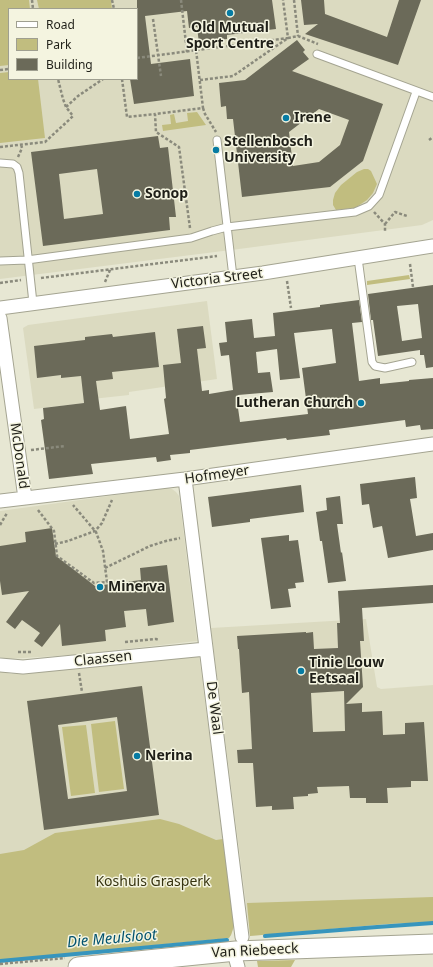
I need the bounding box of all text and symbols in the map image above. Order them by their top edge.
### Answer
legend [8,8,138,80]
marker: Old Mutual Sport Centre [225,8,235,18]
text: Road [46,16,75,33]
place label: Old Mutual Sport Centre [186,20,274,52]
text: Park [46,36,71,53]
text: Building [46,56,93,73]
place label: Irene [294,110,331,126]
marker: Irene [281,113,291,123]
place label: Stellenbosch University [224,134,313,166]
marker: Stellenbosch University [211,145,221,155]
place label: Sonop [145,186,188,202]
marker: Sonop [132,189,142,199]
street label: Victoria Street [170,265,264,293]
place label: Lutheran Church [236,395,353,411]
marker: Lutheran Church [356,398,366,408]
street label: McDonald [6,422,32,490]
street label: Hofmeyer [184,462,250,488]
place label: Minerva [108,579,165,595]
marker: Minerva [95,582,105,592]
street label: Claassen [73,648,133,670]
place label: Tinie Louw Eetsaal [309,655,384,688]
marker: Tinie Louw Eetsaal [296,666,306,676]
street label: De Waal [202,680,226,736]
place label: Nerina [145,748,193,764]
marker: Nerina [132,751,142,761]
park label: Koshuis Grasperk [95,874,211,890]
water label: Die Meulsloot [66,926,158,952]
street label: Van Riebeeck [211,940,299,962]

